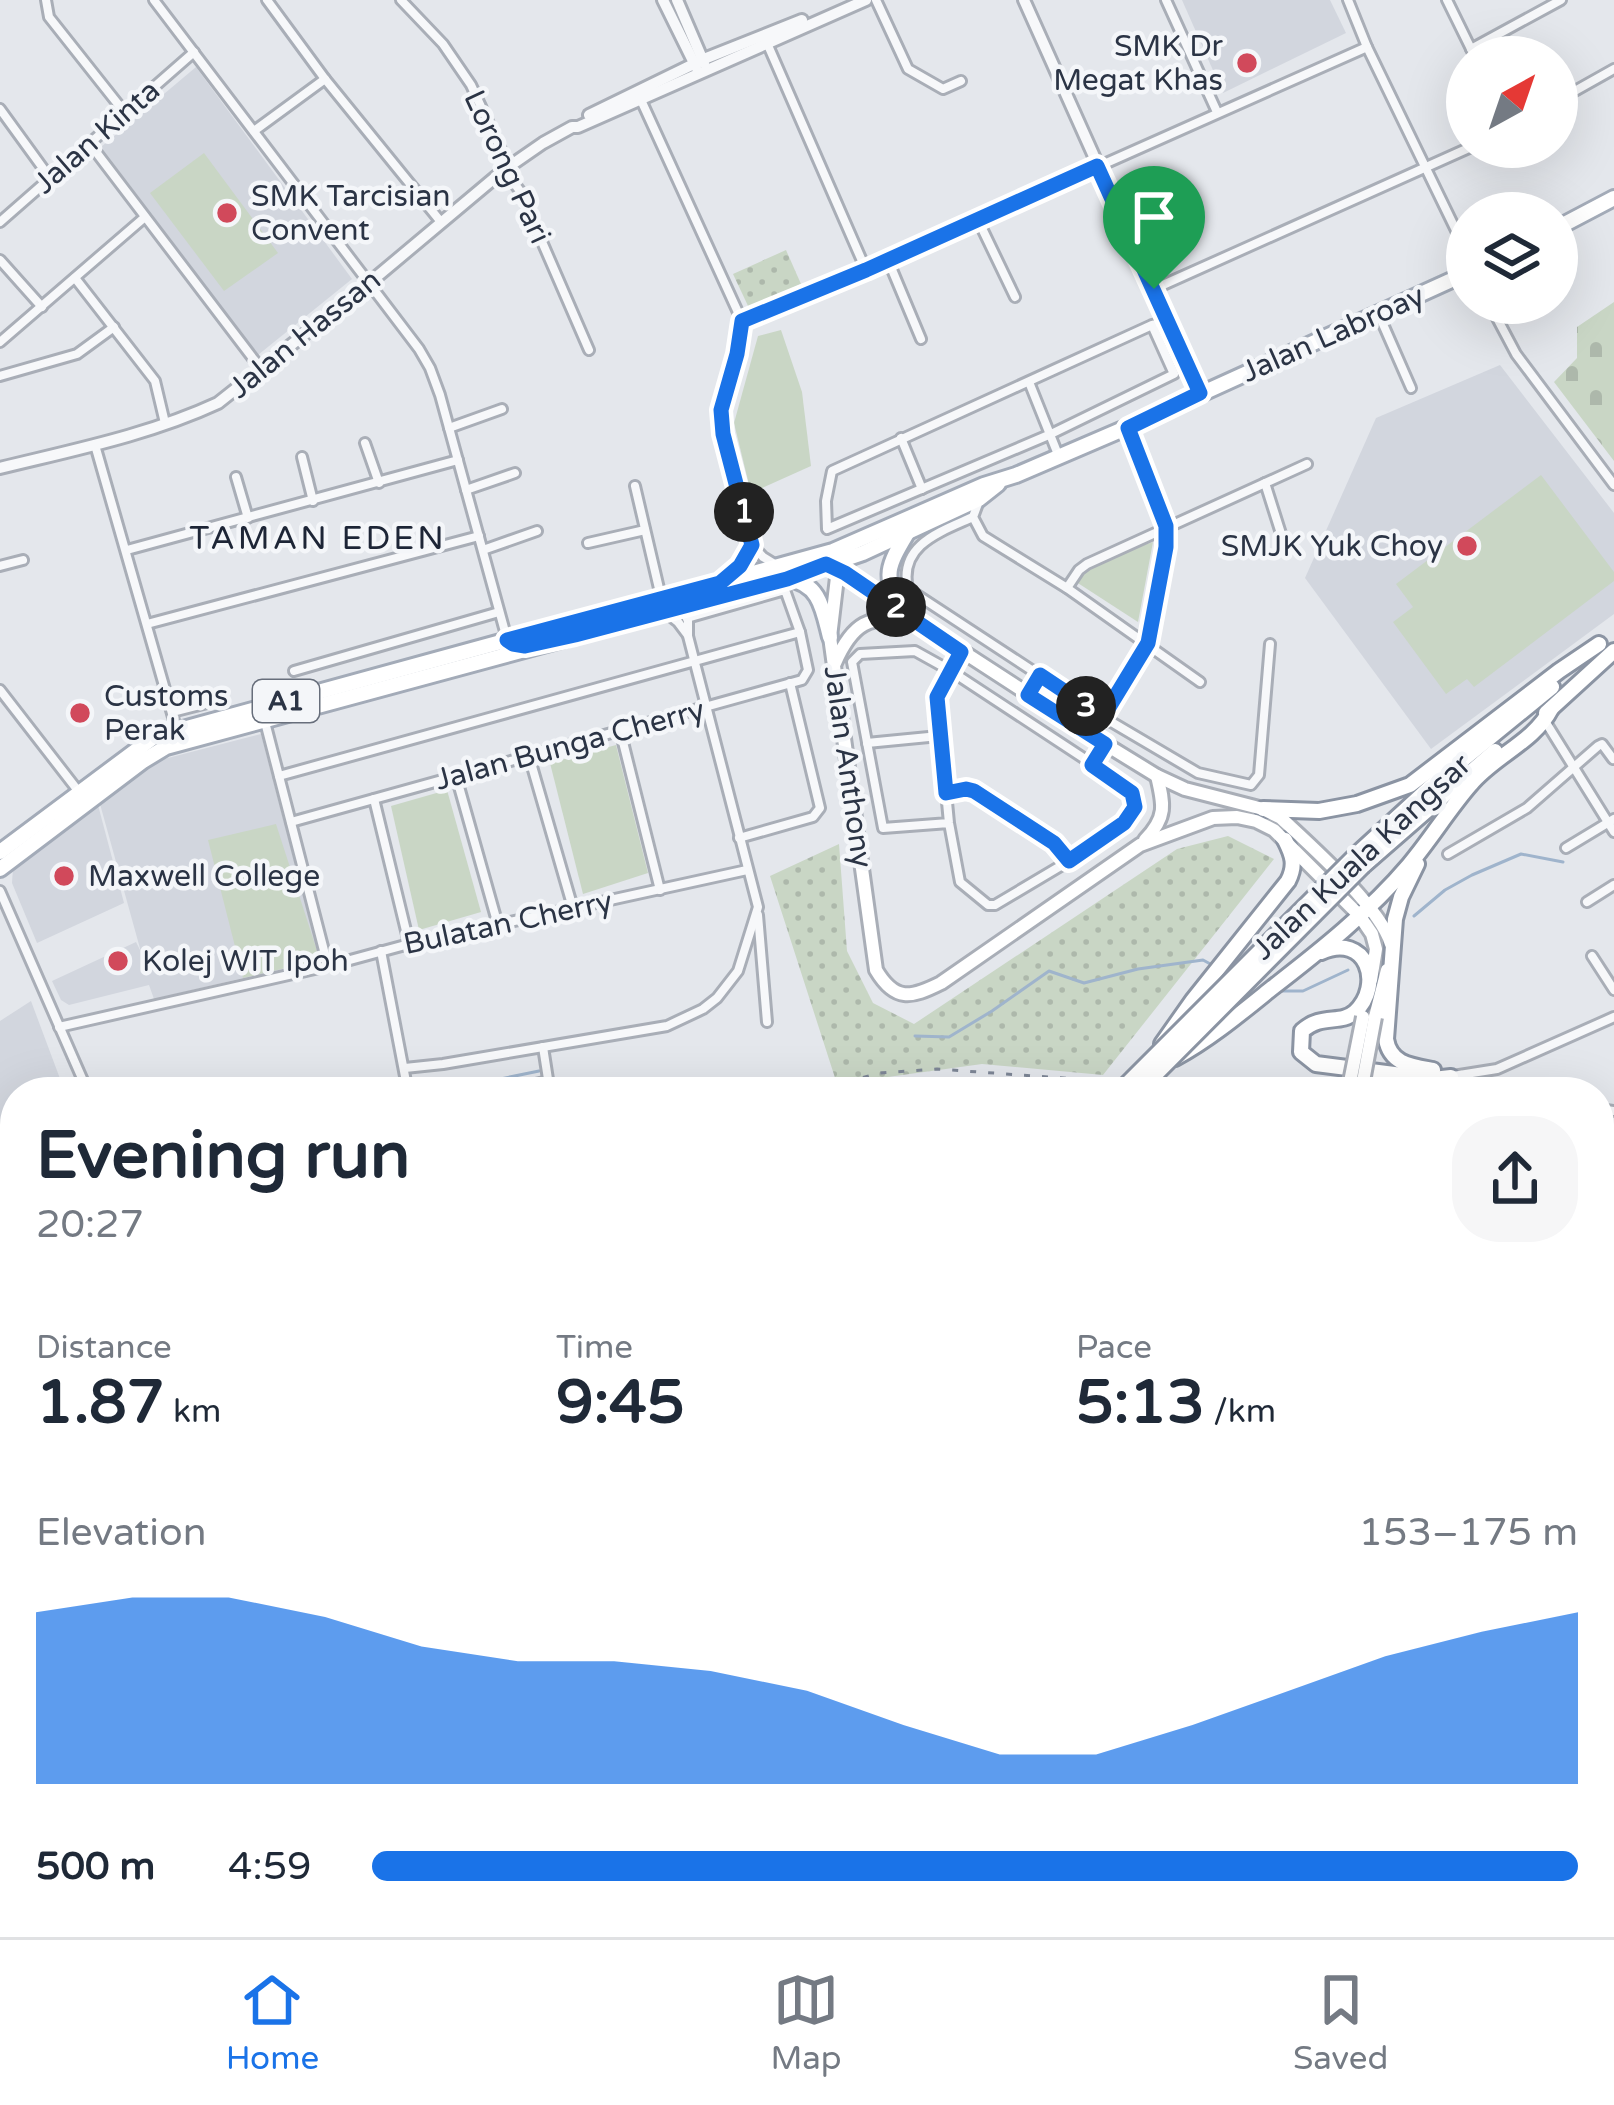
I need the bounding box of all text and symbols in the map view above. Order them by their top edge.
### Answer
place label: SMK Dr Megat Khas [1053,28,1223,99]
north arrow [1446,36,1578,168]
map controls [1446,36,1578,324]
marker: SMK Dr Megat Khas [1234,50,1260,76]
street label: Jalan Kinta [26,72,168,202]
street label: Lorong Pari [455,84,559,250]
pin [1103,166,1205,289]
place label: SMK Tarcisian Convent [251,178,451,249]
icon: arrive [1121,184,1187,250]
button: layers [1446,192,1578,324]
marker: SMK Tarcisian Convent [214,200,240,226]
street label: Jalan Hassan [222,262,388,406]
street label: Jalan Labroay [1236,277,1430,391]
pin: 1 [714,482,774,542]
text: 1 [734,492,754,531]
district label: TAMAN EDEN [189,519,447,558]
place label: SMJK Yuk Choy [1221,528,1443,565]
marker: SMJK Yuk Choy [1454,533,1480,559]
pin: 2 [866,577,926,637]
text: 2 [886,587,906,626]
street label: Jalan Anthony [816,664,880,870]
pin: 3 [1056,676,1116,736]
place label: Customs Perak [104,678,229,749]
road number: A1 [253,680,319,722]
text: 3 [1076,686,1096,725]
street label: Jalan Bunga Cherry [431,691,709,799]
marker: Customs Perak [67,700,93,726]
street label: Jalan Kuala Kangsar [1245,746,1479,968]
place label: Maxwell College [88,858,320,895]
marker: Maxwell College [51,863,77,889]
street label: Bulatan Cherry [400,883,616,963]
place label: Kolej WIT Ipoh [142,943,349,980]
marker: Kolej WIT Ipoh [105,948,131,974]
text: Evening run [36,1116,410,1196]
button: share [1452,1116,1578,1242]
text: 20:27 [36,1201,144,1248]
text: Distance [36,1328,172,1367]
text: Time [556,1328,633,1367]
text: Pace [1076,1328,1152,1367]
text: 1.87 [36,1367,164,1439]
text: 9:45 [556,1367,685,1439]
text: 5:13 [1076,1367,1205,1439]
text: km [164,1392,221,1431]
text: /km [1205,1392,1276,1431]
text: Elevation [36,1509,206,1556]
text: 153–175 m [1358,1509,1578,1556]
text: 500 m [36,1843,155,1890]
text: 4:59 [228,1843,312,1890]
tab: Home [226,1967,319,2078]
tab: Map [770,1967,842,2078]
tab: Saved [1293,1967,1388,2078]

